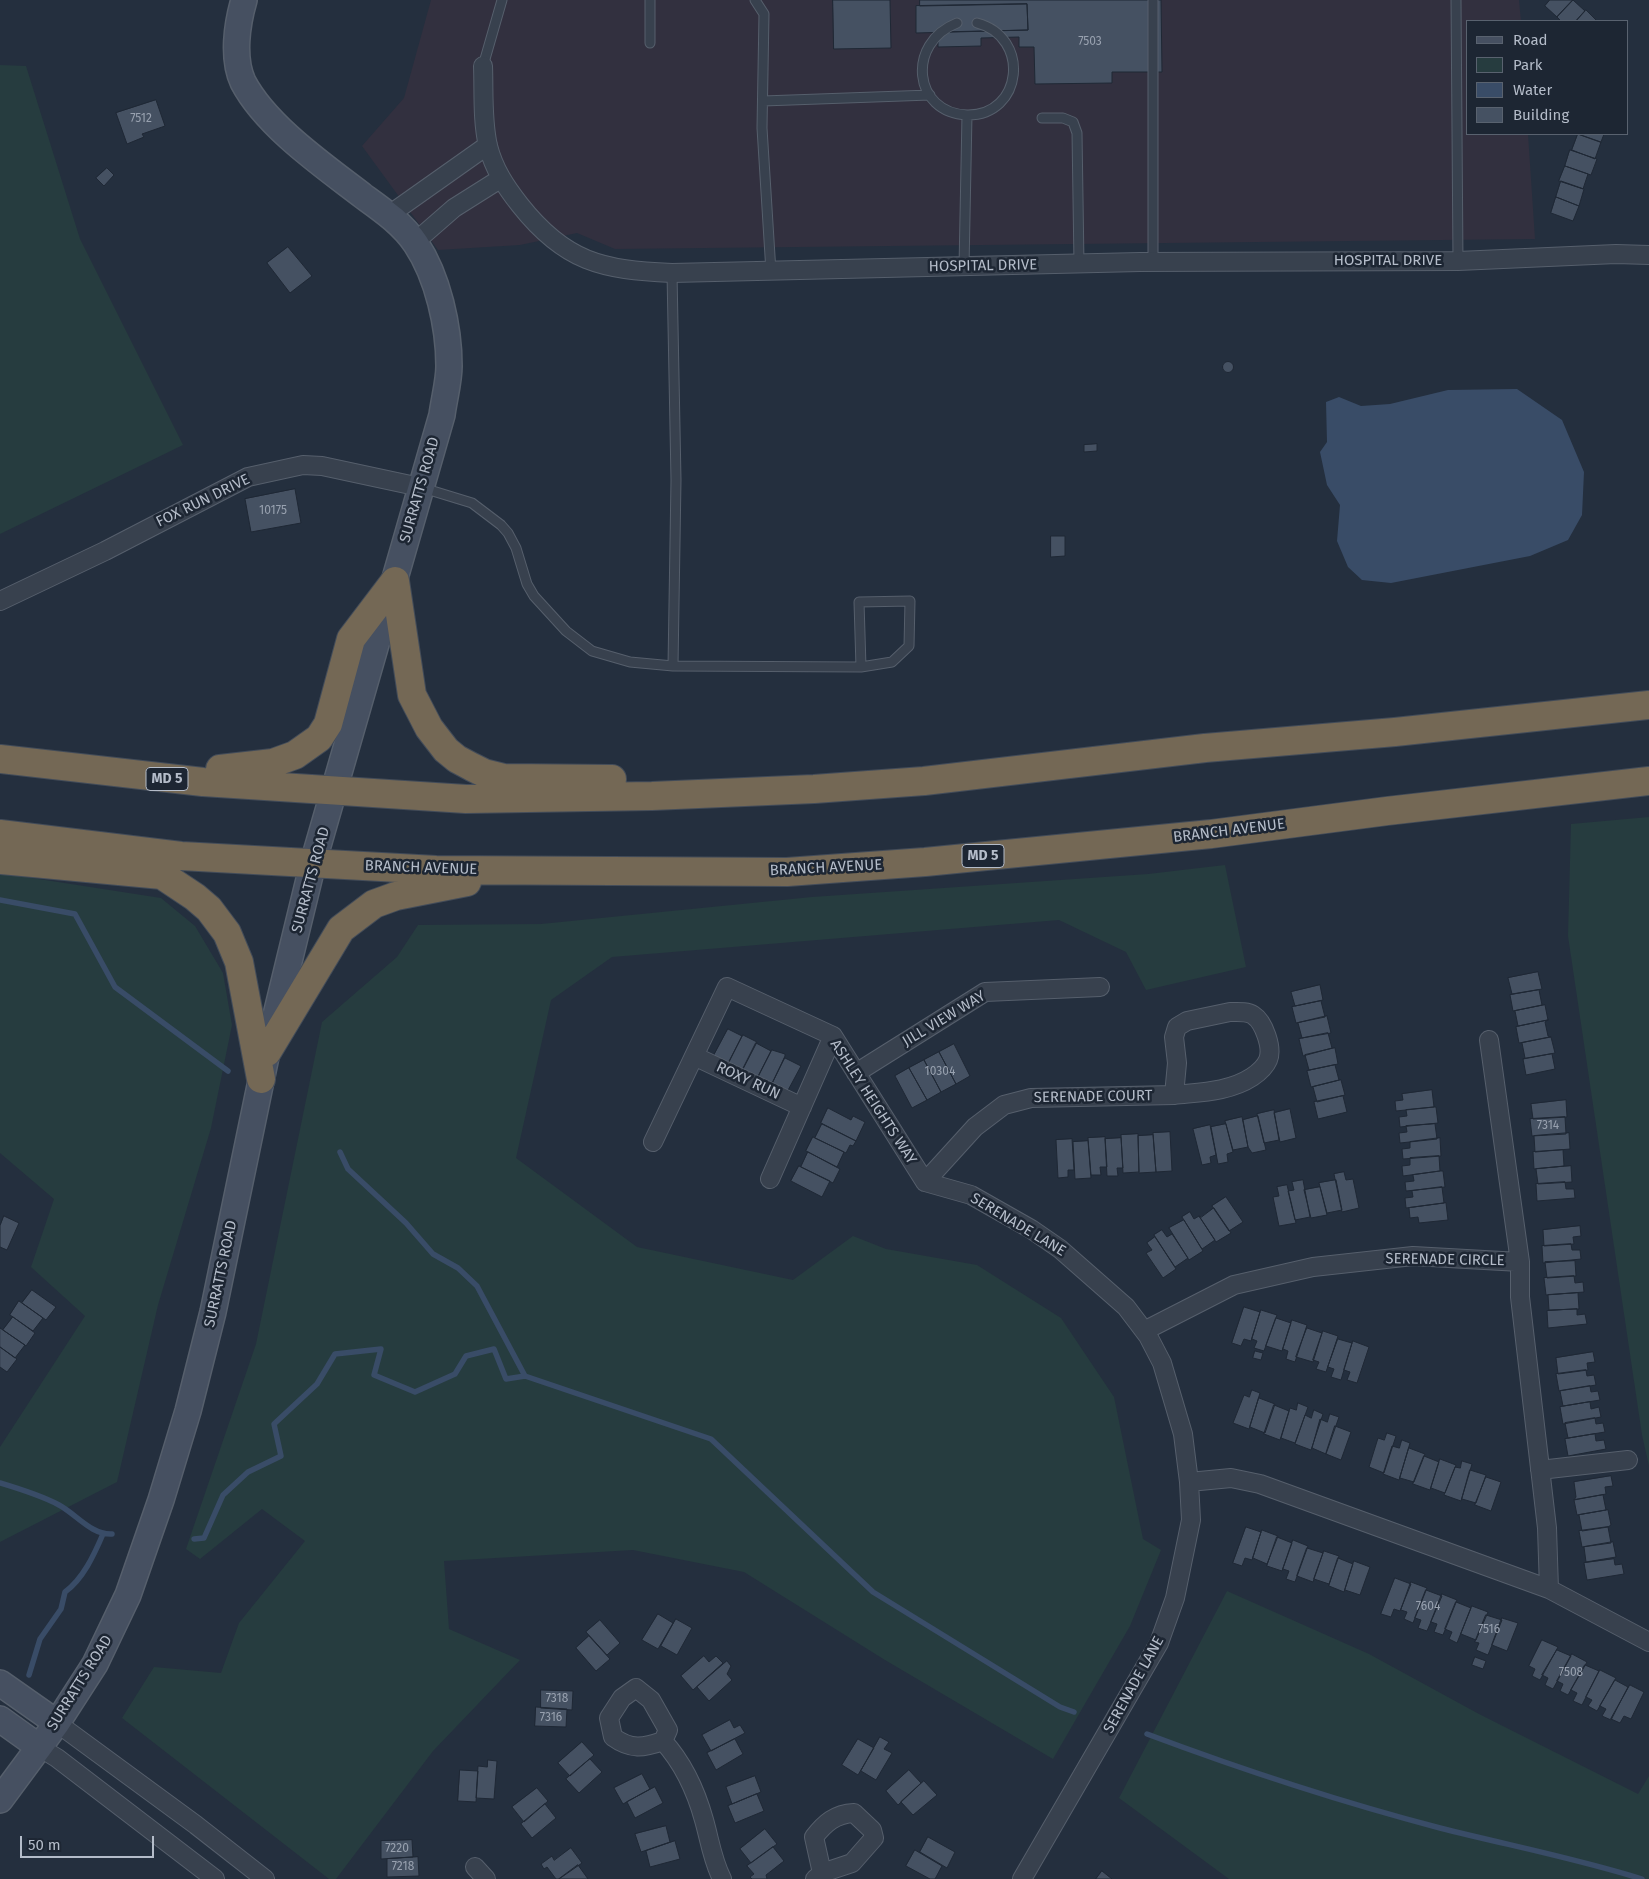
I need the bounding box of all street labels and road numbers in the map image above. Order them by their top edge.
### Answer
street label: HOSPITAL DRIVE [1334,252,1442,270]
street label: HOSPITAL DRIVE [929,256,1037,276]
street label: SURRATTS ROAD [396,435,444,545]
street label: FOX RUN DRIVE [153,471,253,531]
road number: MD 5 [146,768,188,791]
street label: BRANCH AVENUE [1172,815,1286,847]
street label: SURRATTS ROAD [288,825,334,935]
road number: MD 5 [962,844,1004,868]
street label: BRANCH AVENUE [769,856,883,880]
street label: BRANCH AVENUE [364,857,478,879]
street label: JILL VIEW WAY [899,987,989,1051]
street label: ASHLEY HEIGHTS WAY [826,1036,920,1168]
street label: ROXY RUN [713,1058,783,1104]
street label: SERENADE COURT [1033,1087,1153,1107]
street label: SERENADE LANE [967,1189,1069,1261]
street label: SURRATTS ROAD [201,1219,241,1329]
street label: SERENADE CIRCLE [1385,1250,1505,1270]
street label: SURRATTS ROAD [44,1632,116,1734]
street label: SERENADE LANE [1100,1633,1168,1737]

